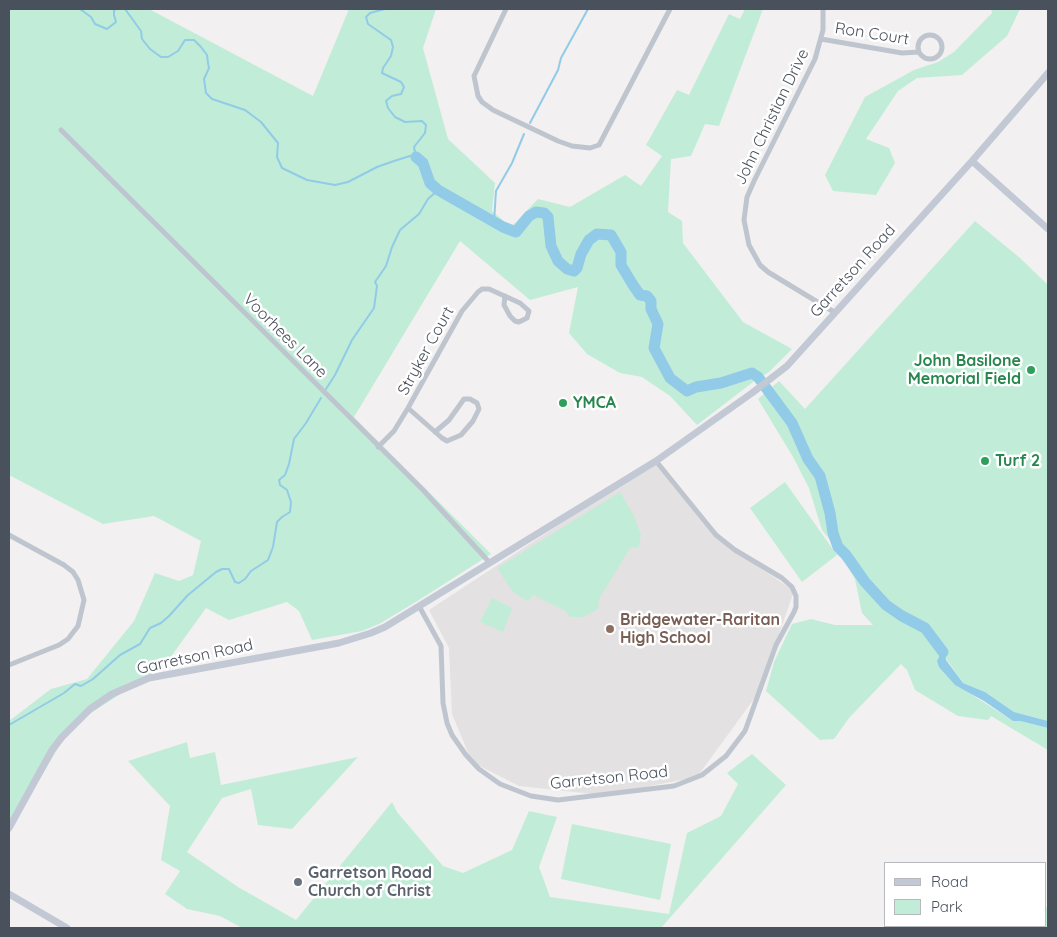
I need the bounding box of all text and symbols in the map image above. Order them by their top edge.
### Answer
street label: Ron Court [834,19,910,49]
street label: John Christian Drive [731,46,813,188]
street label: Garretson Road [806,221,900,321]
street label: Voorhees Lane [239,290,331,382]
street label: Stryker Court [394,303,458,399]
place label: John Basilone Memorial Field [908,351,1021,389]
marker: John Basilone Memorial Field [1025,364,1037,376]
place label: YMCA [573,393,616,413]
marker: YMCA [557,397,569,409]
place label: Turf 2 [995,451,1040,471]
marker: Turf 2 [979,455,991,467]
place label: Bridgewater-Raritan High School [620,610,780,648]
marker: Bridgewater-Raritan High School [604,623,616,635]
street label: Garretson Road [135,635,255,679]
street label: Garretson Road [549,762,669,794]
legend [884,862,1047,927]
place label: Garretson Road Church of Christ [308,863,432,901]
text: Road [931,872,968,891]
marker: Garretson Road Church of Christ [292,876,304,888]
text: Park [931,897,963,916]

